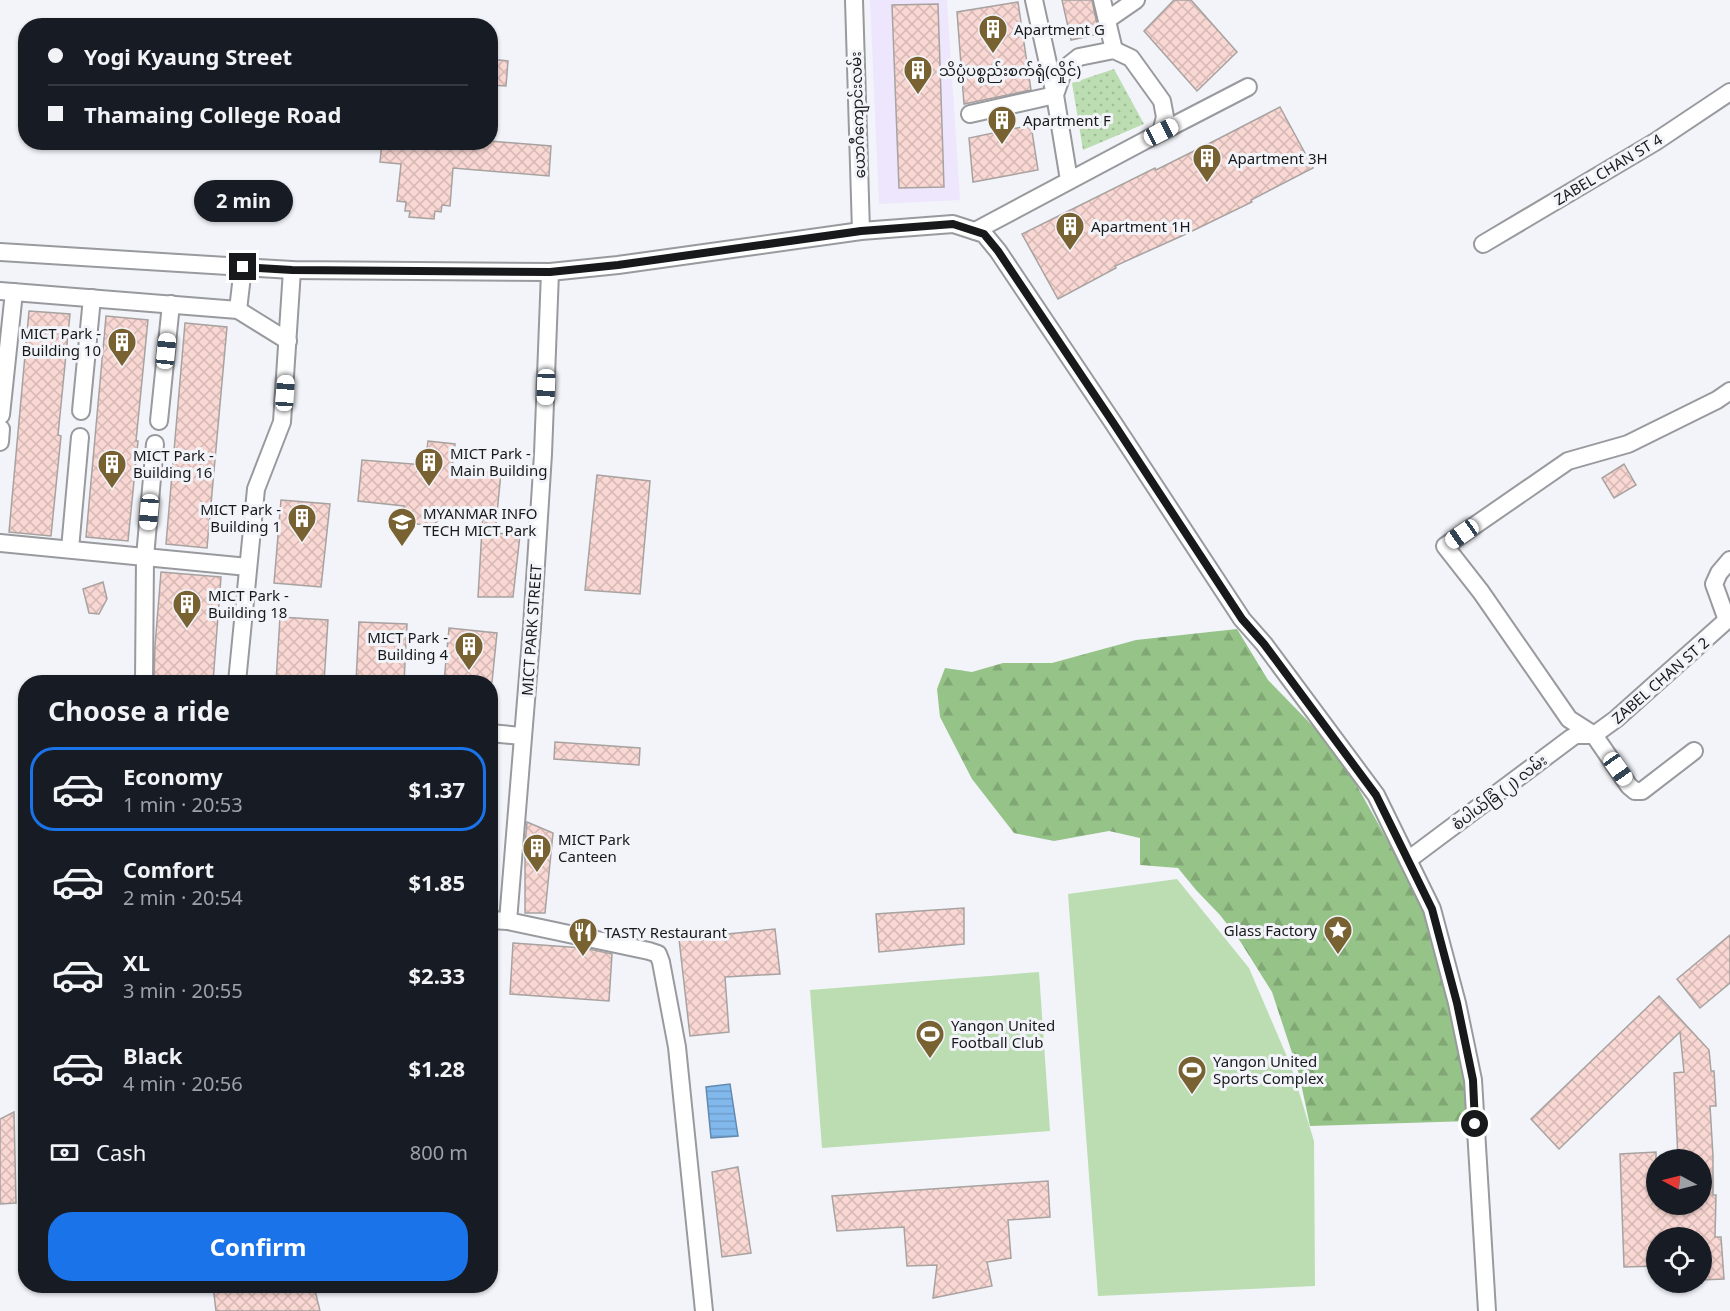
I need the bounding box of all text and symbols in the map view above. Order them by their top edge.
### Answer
building icon: Apartment G [977,13,1009,55]
place label: Apartment G [1014,19,1105,39]
text: Yogi Kyaung Street [84,41,292,71]
street label: ယောဂီကျောင်းလမ်း [845,51,872,179]
building icon: သိပ္ပံပစ္စည်းစက်ရုံ(လှိုင်) [902,54,934,96]
place label: သိပ္ပံပစ္စည်းစက်ရုံ(လှိုင်) [939,60,1081,83]
text: Thamaing College Road [84,99,341,129]
building icon: Apartment F [986,104,1018,146]
place label: Apartment F [1023,110,1111,130]
car [1141,116,1181,148]
street label: ZABEL CHAN ST 4 [1550,129,1666,209]
building icon: Apartment 3H [1191,142,1223,184]
place label: Apartment 3H [1228,148,1328,168]
callout: 2 min [194,180,292,222]
text: 2 min [216,187,271,214]
building icon: Apartment 1H [1054,210,1086,252]
place label: Apartment 1H [1091,216,1191,236]
route end [229,253,256,280]
place label: MICT Park - Building 10 [20,323,101,360]
building icon: MICT Park - Building 10 [106,326,138,368]
car [155,332,177,370]
car [536,369,556,405]
car [275,374,295,412]
place label: MICT Park - Main Building [450,443,547,480]
place label: MICT Park - Building 16 [133,445,214,482]
building icon: MICT Park - Main Building [413,446,445,488]
building icon: MICT Park - Building 16 [96,448,128,490]
car [138,493,160,531]
place label: MICT Park - Building 1 [200,499,281,536]
building icon: MICT Park - Building 1 [286,502,318,544]
place label: MYANMAR INFO TECH MICT Park [423,503,538,540]
school or university icon: MYANMAR INFO TECH MICT Park [386,506,418,548]
car [1442,516,1482,552]
street label: MICT PARK STREET [516,563,546,696]
place label: MICT Park - Building 18 [208,585,289,622]
building icon: MICT Park - Building 18 [171,588,203,630]
place label: MICT Park - Building 4 [367,627,448,664]
building icon: MICT Park - Building 4 [453,630,485,672]
street label: ZABEL CHAN ST 2 [1607,632,1713,728]
text: Choose a ride [48,692,230,729]
car [1600,749,1636,789]
street label: စံပါယ်ခြံ (၂) လမ်း [1448,750,1552,837]
text: Economy [123,761,222,791]
icon: car [51,762,105,816]
text: $1.37 [408,774,465,804]
text: 1 min · 20:53 [123,791,243,818]
place label: MICT Park Canteen [558,829,630,866]
building icon: MICT Park Canteen [521,832,553,874]
text: Comfort [123,854,214,884]
icon: car [51,855,105,909]
text: $1.85 [408,867,465,897]
text: 2 min · 20:54 [123,884,243,911]
place icon: Glass Factory [1322,914,1354,956]
restaurant icon: TASTY Restaurant [567,916,599,958]
place label: Glass Factory [1224,920,1317,940]
place label: TASTY Restaurant [604,922,727,942]
text: XL [123,947,150,977]
icon: car [51,948,105,1002]
text: $2.33 [408,960,465,990]
text: 3 min · 20:55 [123,977,243,1004]
place label: Yangon United Football Club [951,1015,1055,1052]
sports icon: Yangon United Football Club [914,1018,946,1060]
text: Black [123,1040,182,1070]
icon: car [51,1041,105,1095]
place label: Yangon United Sports Complex [1213,1051,1324,1088]
text: $1.28 [408,1053,465,1083]
sports icon: Yangon United Sports Complex [1176,1054,1208,1096]
text: 4 min · 20:56 [123,1070,243,1097]
route start [1461,1110,1488,1137]
icon: cash [48,1136,81,1169]
text: Cash [96,1137,146,1167]
text: 800 m [410,1139,468,1166]
north arrow [1646,1149,1712,1215]
map controls [1646,1149,1712,1293]
button: Confirm [48,1212,468,1281]
button: locate [1646,1227,1712,1293]

